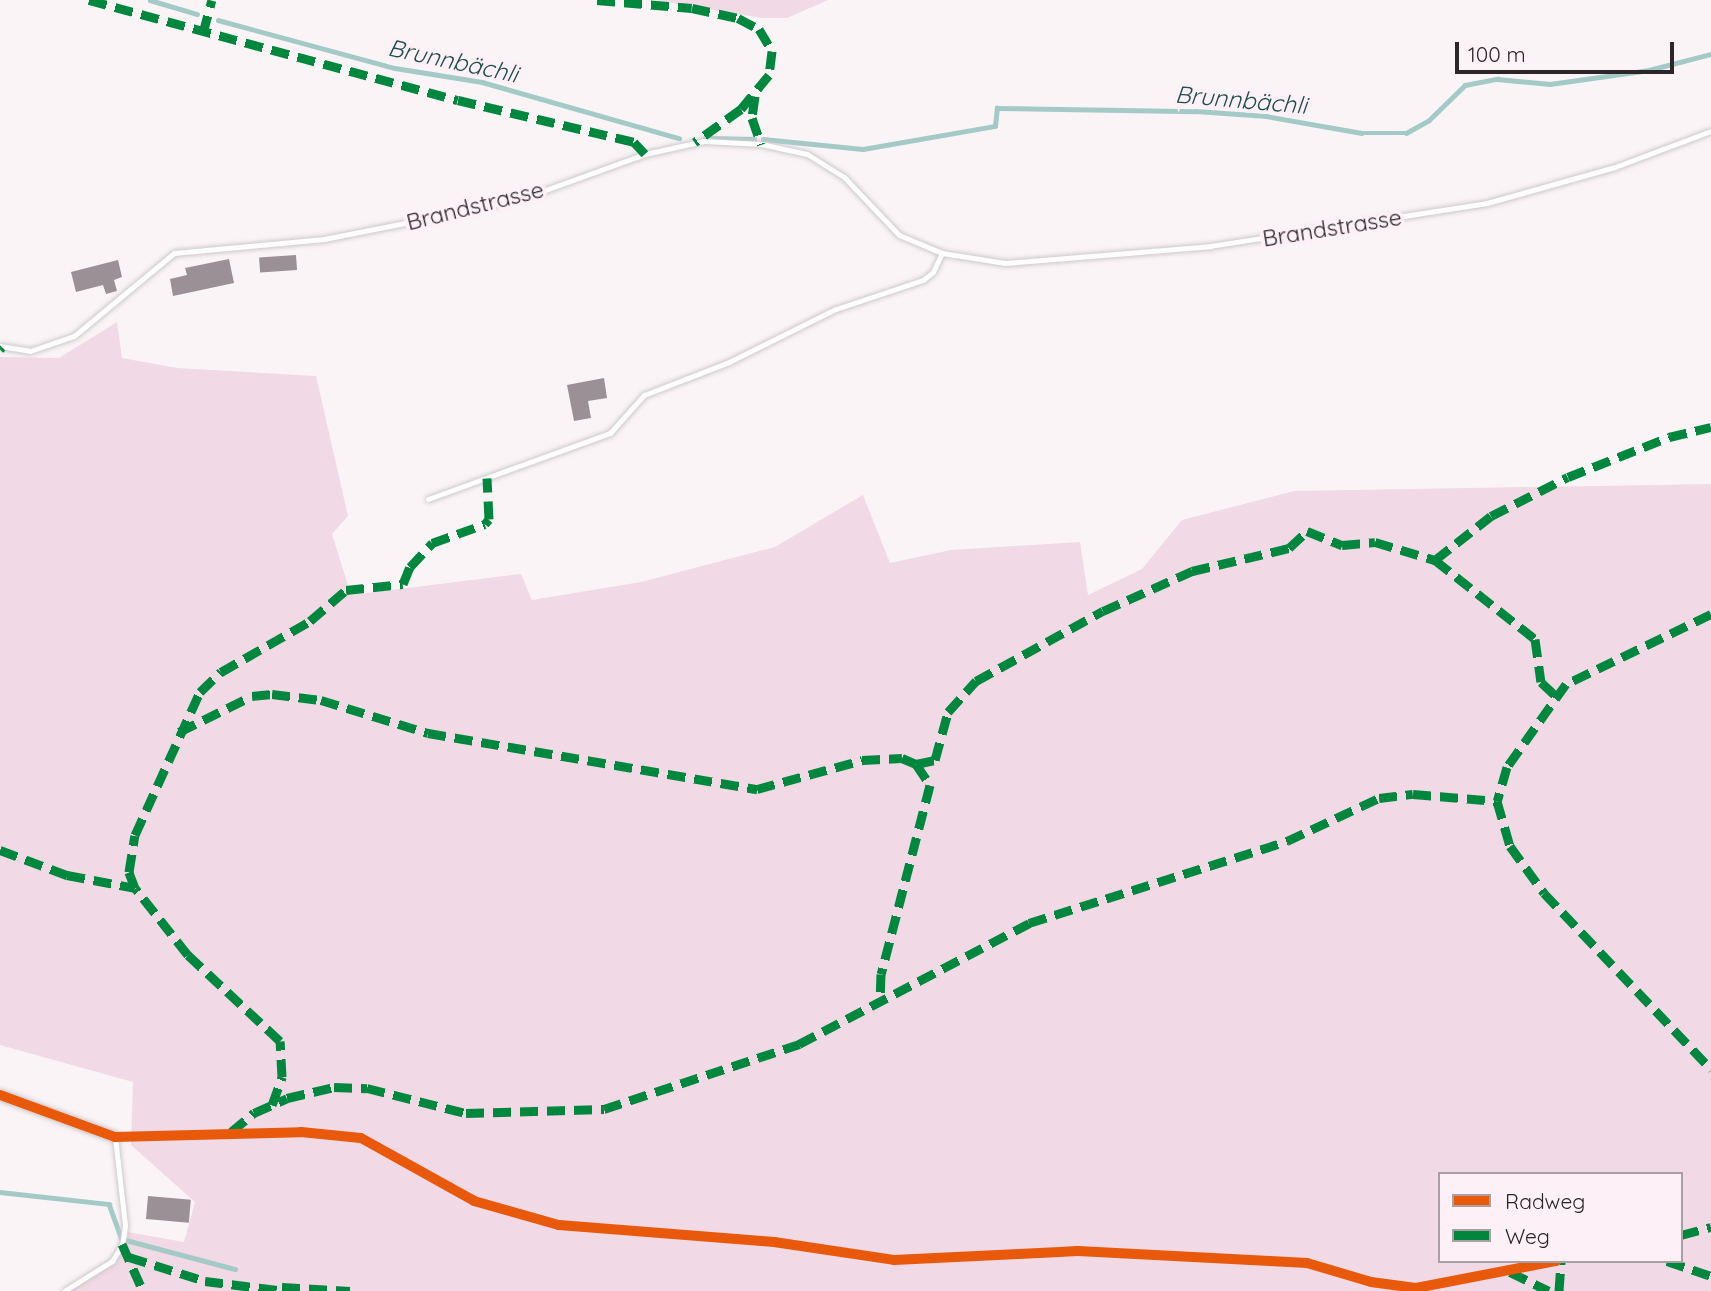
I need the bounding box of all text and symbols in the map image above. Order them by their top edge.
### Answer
scale bar [1459,28,1678,72]
water label: Brunnbächli [385,33,521,89]
text: 100 m [1468,41,1526,67]
water label: Brunnbächli [1174,80,1308,120]
street label: Brandstrasse [404,176,546,236]
street label: Brandstrasse [1261,203,1403,253]
legend [1438,1172,1683,1263]
text: Radweg [1505,1188,1585,1214]
text: Weg [1505,1223,1550,1249]

